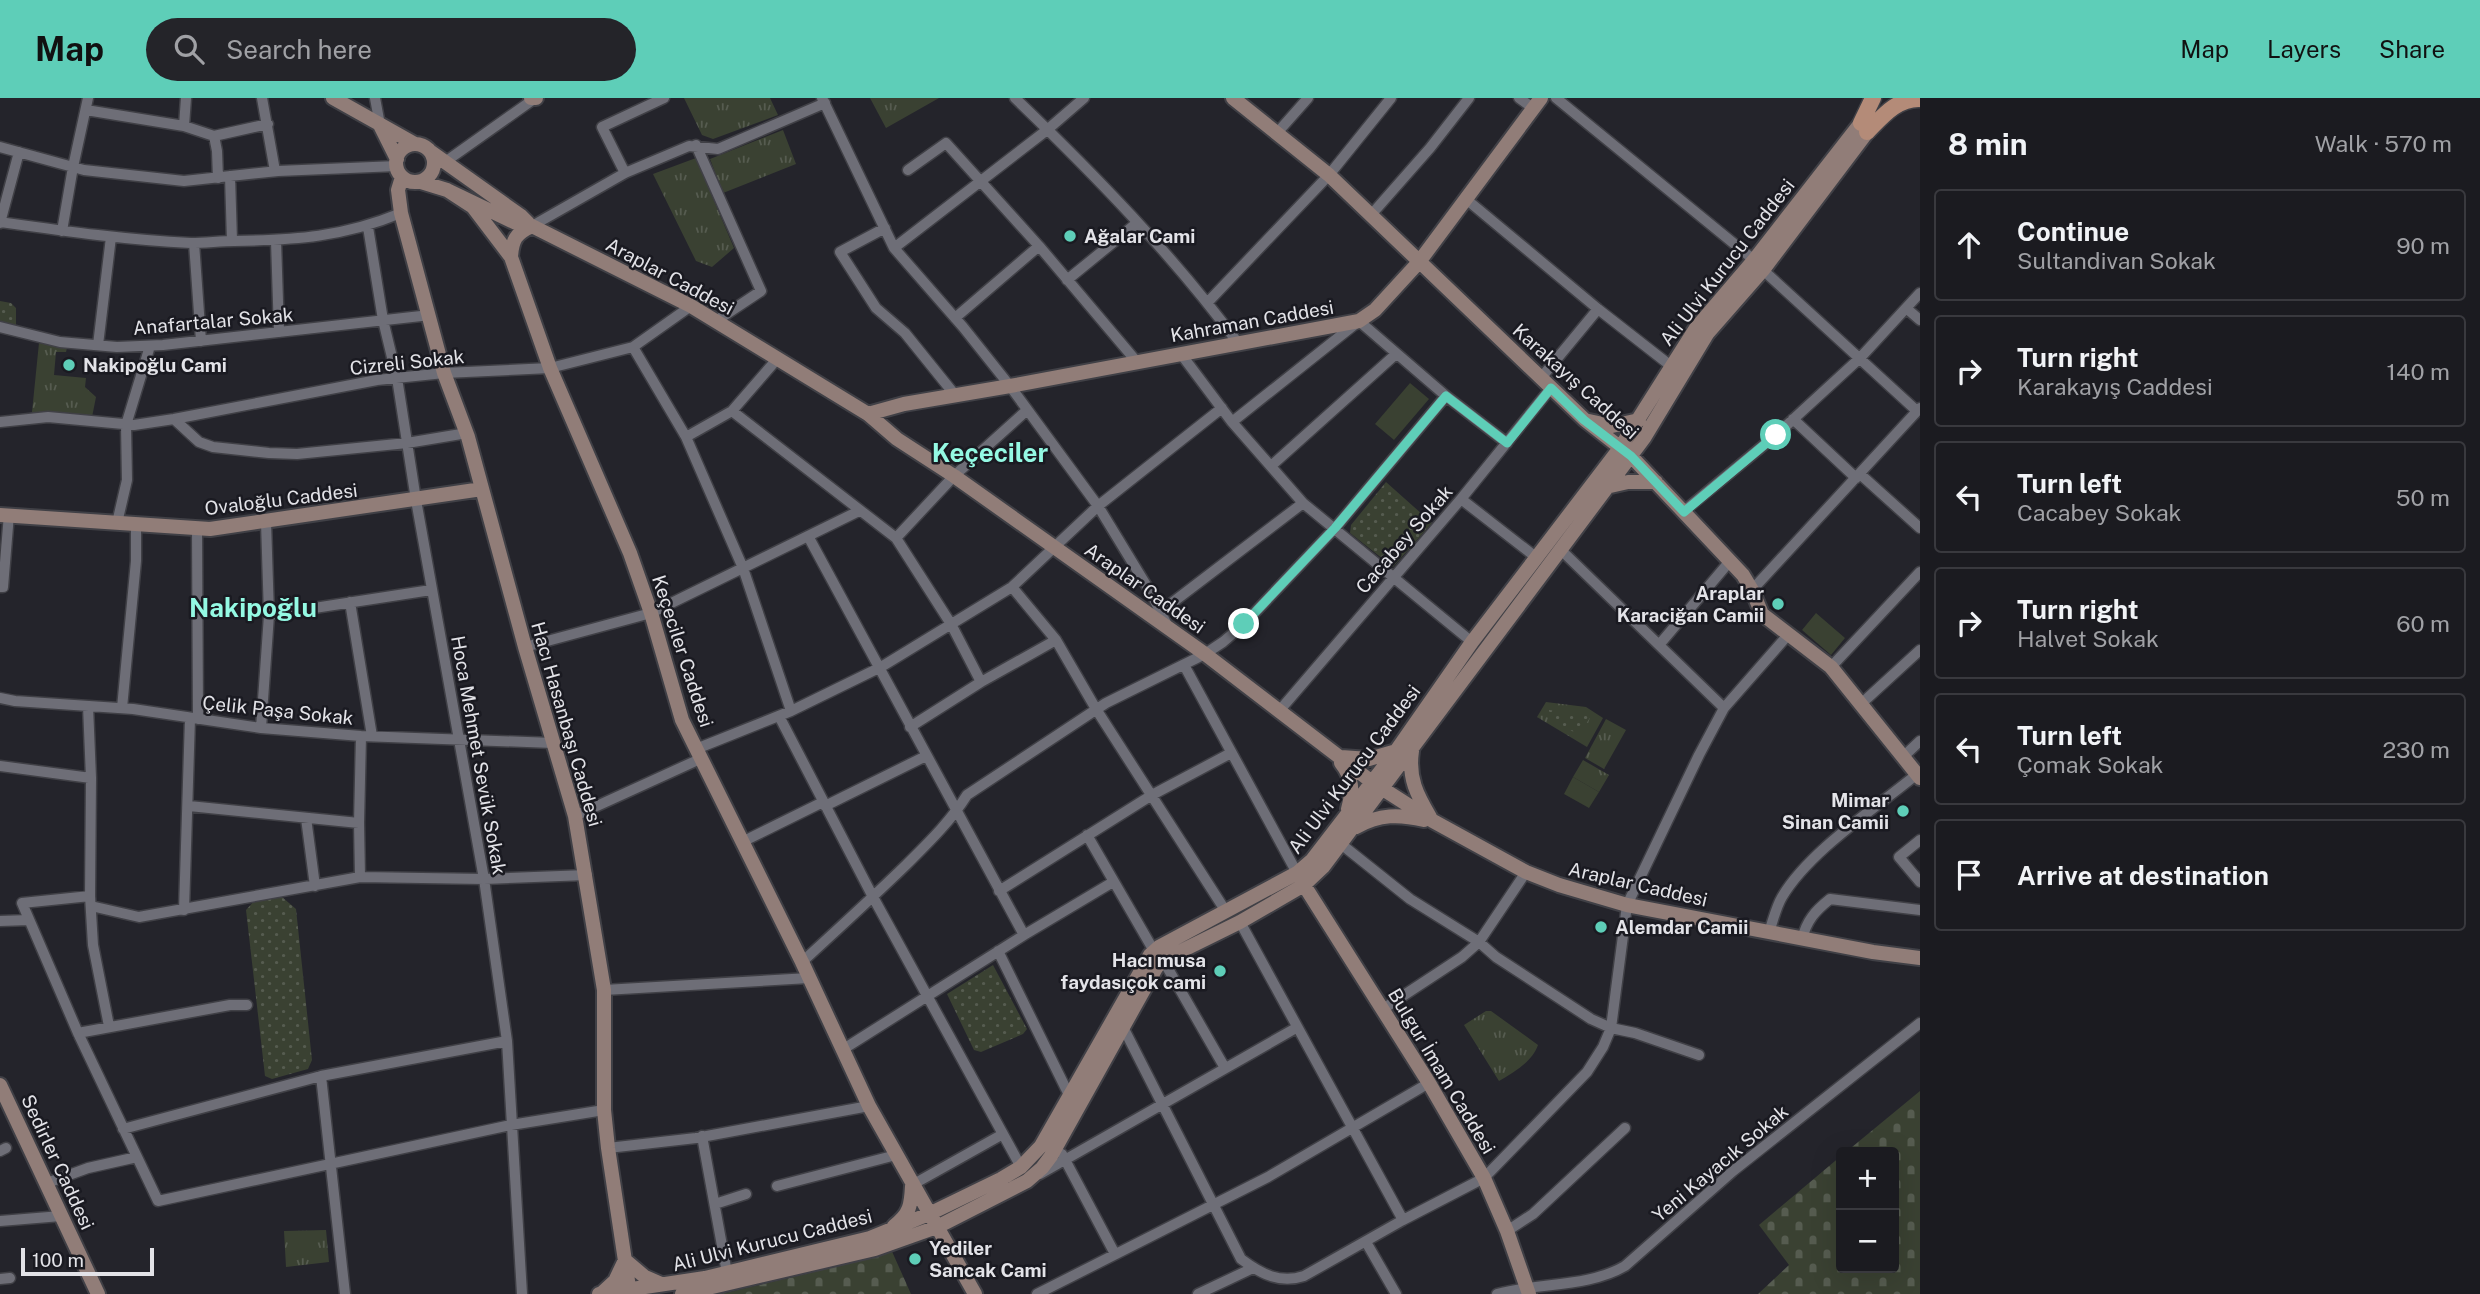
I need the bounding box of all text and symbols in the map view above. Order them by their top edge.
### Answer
search box [146,18,636,81]
text: Map [35,30,104,68]
icon: search [170,30,208,68]
text: Search here [226,34,372,65]
text: Map [2180,35,2229,63]
text: Layers [2267,35,2341,63]
text: Share [2379,35,2445,63]
text: 8 min [1948,126,2028,162]
text: Walk · 570 m [2315,130,2452,157]
street label: Ali Ulvi Kurucu Caddesi [1655,174,1799,350]
text: Continue [2017,216,2129,247]
place label: Ağalar Cami [1084,225,1195,247]
icon: ahead [1950,226,1988,264]
marker: Ağalar Cami [1062,228,1078,244]
text: 90 m [2396,232,2450,259]
street label: Araplar Caddesi [602,233,738,319]
text: Sultandivan Sokak [2017,247,2216,274]
street label: Kahraman Caddesi [1169,296,1335,346]
street label: Anafartalar Sokak [132,303,294,339]
street label: Karakayış Caddesi [1509,319,1643,443]
text: Turn right [2017,342,2139,373]
street label: Cizreli Sokak [349,345,466,379]
icon: right [1950,352,1988,390]
place label: Nakipoğlu Cami [83,354,227,376]
marker: Nakipoğlu Cami [61,357,77,373]
text: 140 m [2387,358,2450,385]
text: Karakayış Caddesi [2017,373,2213,400]
route start [1760,419,1791,450]
district label: Keçeciler [932,437,1049,468]
text: Turn left [2017,468,2122,499]
icon: left [1950,478,1988,516]
street label: Ovaloğlu Caddesi [203,479,359,519]
street label: Cacabey Sokak [1351,480,1457,598]
text: 50 m [2396,484,2450,511]
text: Cacabey Sokak [2017,499,2182,526]
street label: Araplar Caddesi [1081,538,1209,638]
street label: Keçeciler Caddesi [648,572,718,730]
place label: Araplar Karaciğan Camii [1617,582,1764,626]
district label: Nakipoğlu [189,592,317,623]
text: Turn right [2017,594,2139,625]
marker: Araplar Karaciğan Camii [1770,596,1786,612]
icon: right [1950,604,1988,642]
route end [1228,608,1259,639]
text: 60 m [2396,610,2450,637]
street label: Hacı Hasanbaşı Caddesi [527,619,607,829]
text: Halvet Sokak [2017,625,2159,652]
street label: Hoca Mehmet Sevük Sokak [447,634,511,876]
street label: Ali Ulvi Kurucu Caddesi [1283,680,1425,858]
street label: Çelik Paşa Sokak [201,691,355,729]
text: Turn left [2017,720,2122,751]
icon: left [1950,730,1988,768]
text: 230 m [2382,736,2450,763]
text: Çomak Sokak [2017,751,2164,778]
place label: Mimar Sinan Camii [1782,789,1889,833]
marker: Mimar Sinan Camii [1895,803,1911,819]
icon: arrive [1950,856,1988,894]
street label: Araplar Caddesi [1566,857,1710,911]
text: Arrive at destination [2017,860,2269,891]
place label: Alemdar Camii [1615,916,1748,938]
marker: Alemdar Camii [1593,919,1609,935]
place label: Hacı musa faydasıçok cami [1060,949,1206,993]
marker: Hacı musa faydasıçok cami [1212,963,1228,979]
street label: Bulgur İmam Caddesi [1384,984,1500,1158]
street label: Sedirler Caddesi [17,1091,99,1233]
street label: Yeni Kayacık Sokak [1648,1100,1792,1226]
map controls [1836,1147,1899,1273]
button: + [1836,1147,1899,1210]
street label: Ali Ulvi Kurucu Caddesi [670,1205,874,1275]
button: − [1836,1210,1899,1273]
place label: Yediler Sancak Cami [929,1237,1047,1281]
scale bar [21,1245,154,1277]
text: 100 m [32,1249,84,1271]
marker: Yediler Sancak Cami [907,1251,923,1267]

